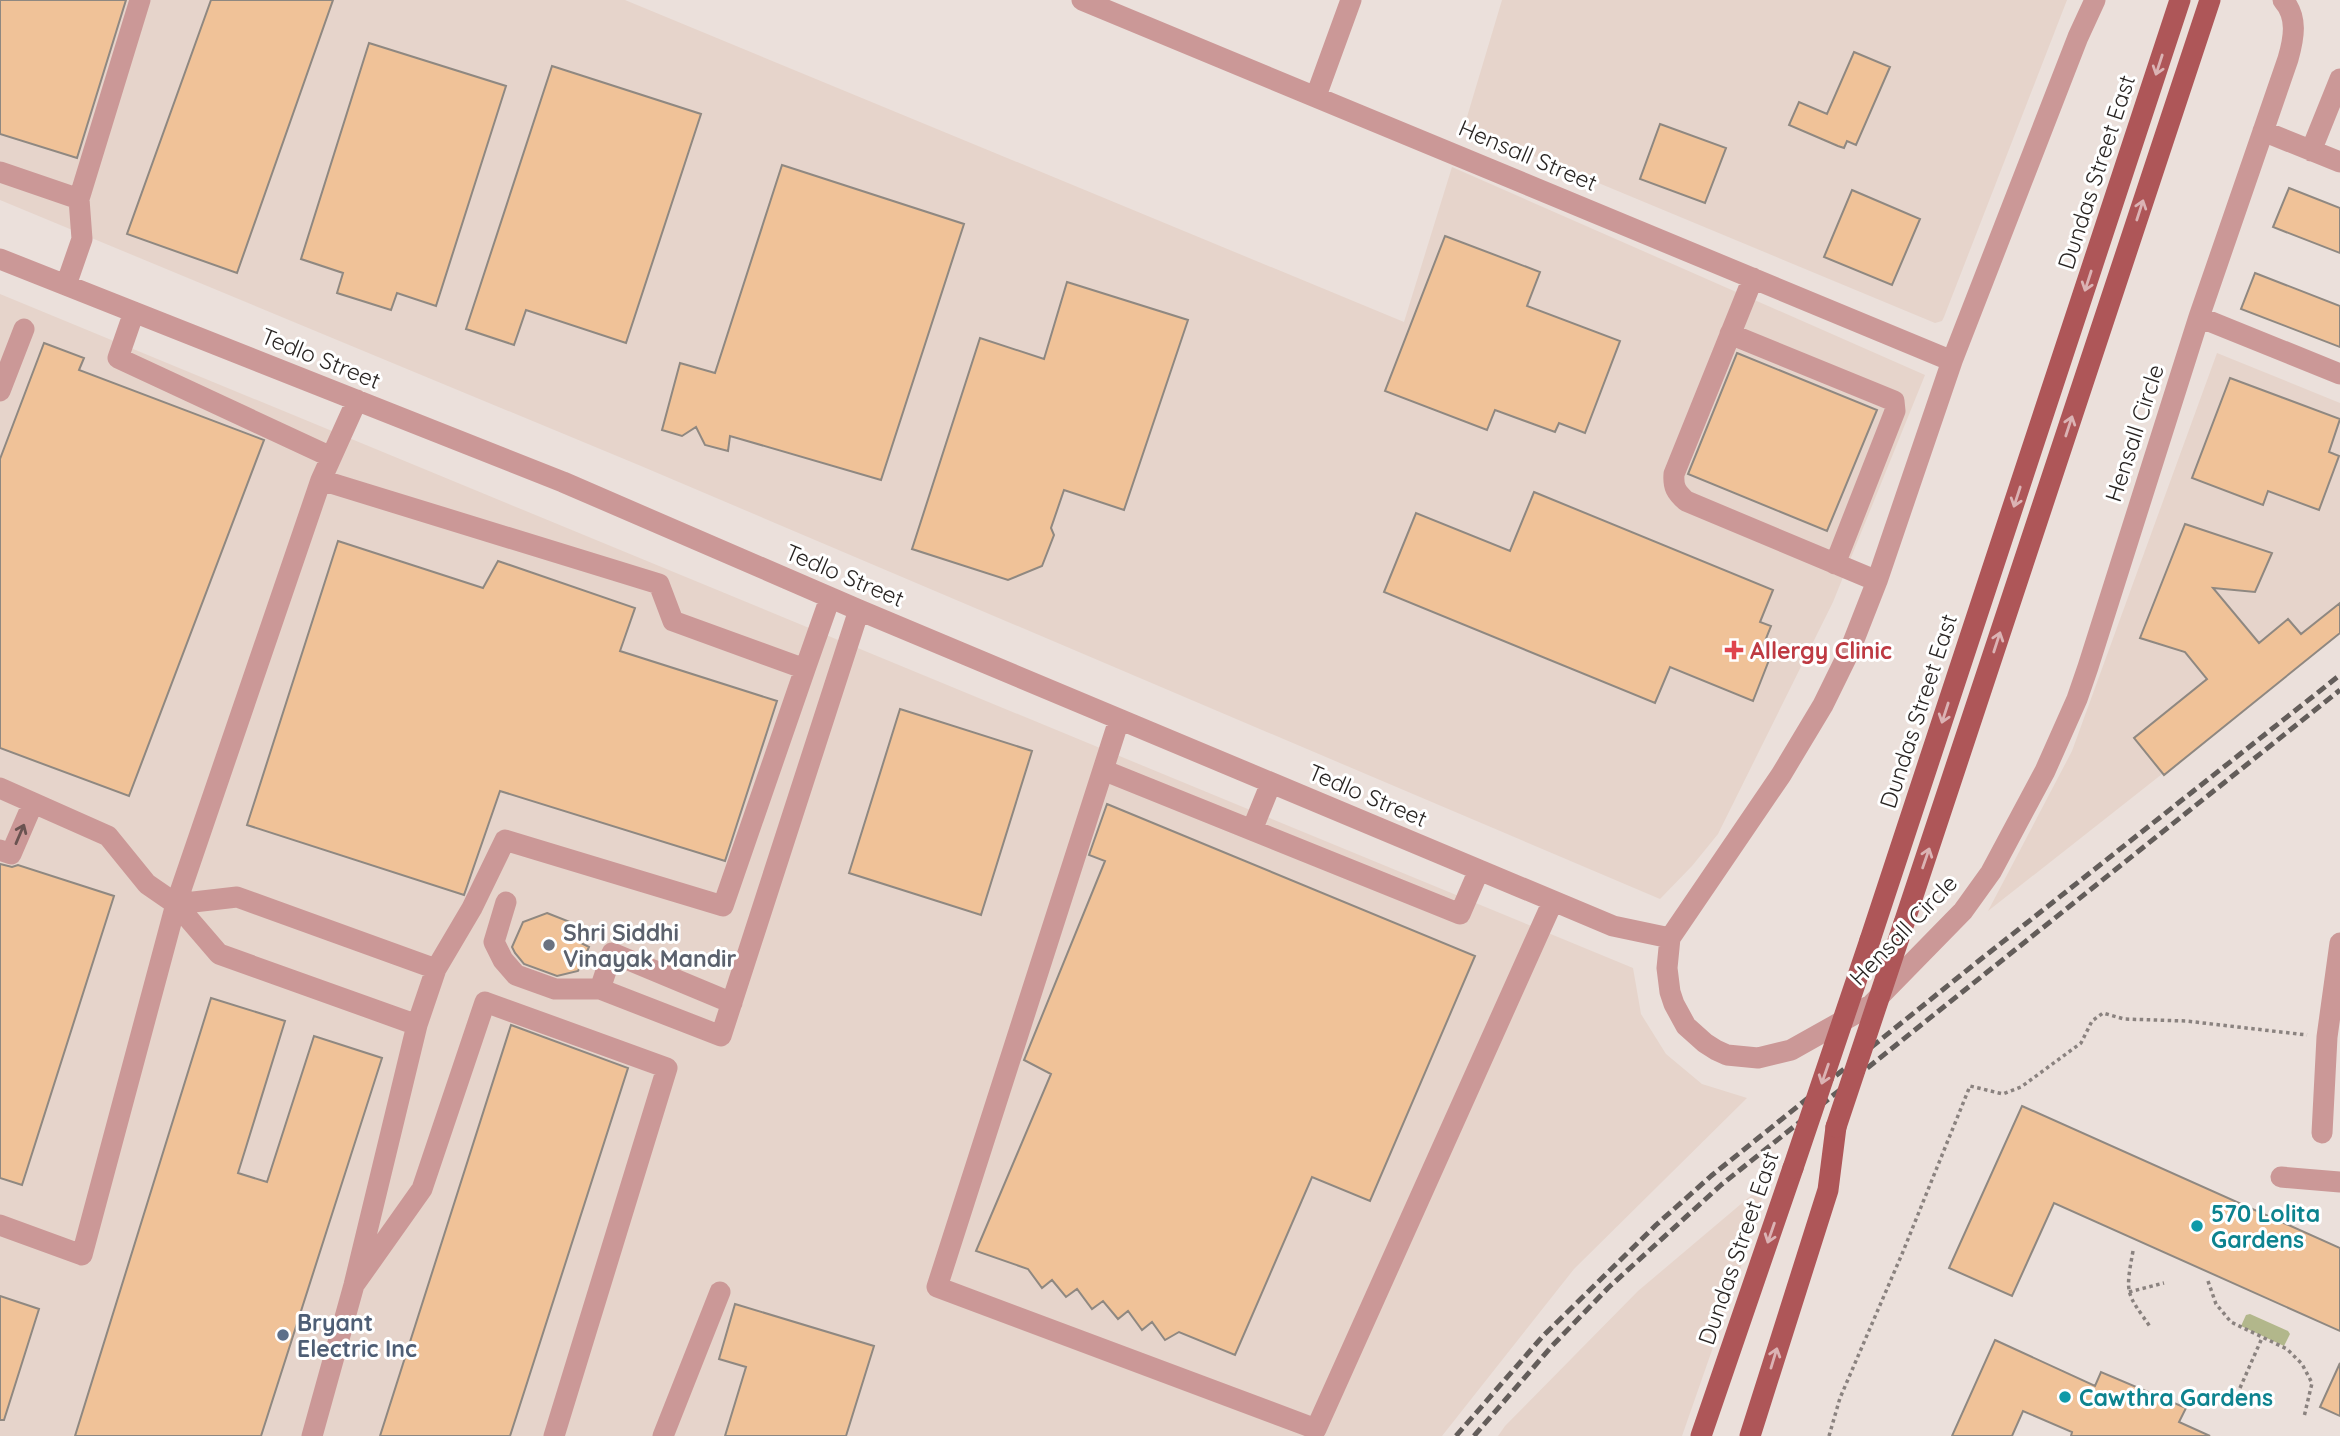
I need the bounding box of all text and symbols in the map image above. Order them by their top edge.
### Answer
one-way arrow [2152,54,2165,76]
street label: Dundas Street East [2051,71,2141,273]
street label: Hensall Street [1454,113,1602,197]
one-way arrow [2134,199,2147,221]
one-way arrow [2081,270,2094,292]
street label: Tedlo Street [257,321,385,395]
street label: Hensall Circle [2098,361,2170,505]
one-way arrow [2063,415,2076,437]
one-way arrow [2010,486,2023,508]
street label: Tedlo Street [781,537,909,613]
street label: Dundas Street East [1873,610,1963,812]
one-way arrow [1992,631,2005,653]
place label: Allergy Clinic [1750,636,1892,665]
marker: Allergy Clinic [1724,640,1744,660]
one-way arrow [1938,702,1951,724]
street label: Tedlo Street [1304,757,1432,833]
one-way arrow [14,823,27,845]
one-way arrow [1921,847,1933,869]
street label: Hensall Circle [1843,869,1963,991]
place label: Shri Siddhi Vinayak Mandir [563,918,737,973]
marker: Shri Siddhi Vinayak Mandir [541,937,557,953]
one-way arrow [1818,1063,1830,1085]
street label: Dundas Street East [1691,1147,1785,1348]
place label: 570 Lolita Gardens [2211,1199,2320,1254]
marker: 570 Lolita Gardens [2189,1218,2205,1234]
one-way arrow [1764,1222,1777,1244]
place label: Bryant Electric Inc [297,1308,417,1363]
marker: Bryant Electric Inc [275,1327,291,1343]
one-way arrow [1769,1347,1781,1369]
place label: Cawthra Gardens [2079,1383,2273,1412]
marker: Cawthra Gardens [2057,1389,2073,1405]

